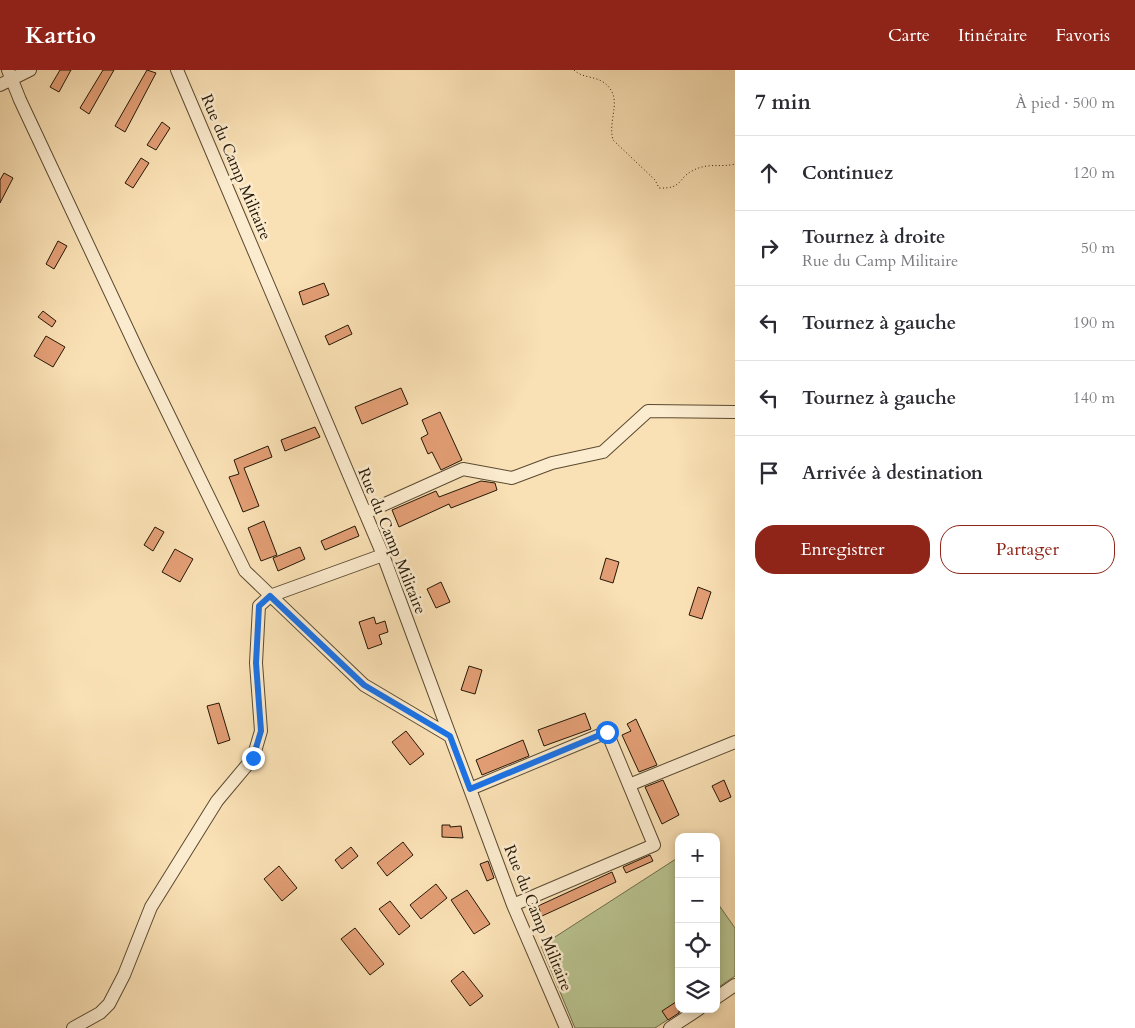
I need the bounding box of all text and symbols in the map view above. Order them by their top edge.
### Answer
text: Kartio [25,19,96,52]
text: Carte [888,23,930,48]
text: Itinéraire [958,23,1027,48]
text: Favoris [1055,23,1110,48]
text: 7 min [755,88,811,117]
street label: Rue du Camp Militaire [195,91,277,243]
text: À pied · 500 m [1015,92,1115,114]
icon: ahead [755,159,783,187]
text: Continuez [802,160,893,186]
text: 120 m [1073,162,1115,184]
text: Tournez à droite [802,224,945,250]
icon: right [755,234,783,262]
text: 50 m [1081,237,1115,259]
text: Rue du Camp Militaire [802,250,958,272]
icon: left [755,309,783,337]
text: Tournez à gauche [802,310,956,336]
text: 190 m [1073,312,1115,334]
icon: left [755,384,783,412]
text: Tournez à gauche [802,385,956,411]
text: 140 m [1073,387,1115,409]
icon: arrive [755,459,783,487]
text: Arrivée à destination [802,460,983,486]
street label: Rue du Camp Militaire [353,464,431,618]
button: Enregistrer [755,525,930,574]
button: Partager [940,525,1115,574]
route start [596,721,619,744]
route end [242,747,265,770]
map controls [675,833,720,1013]
button: + [675,833,720,878]
street label: Rue du Camp Militaire [499,841,577,995]
button: − [675,878,720,923]
button: locate [675,923,720,968]
button: layers [675,968,720,1013]

